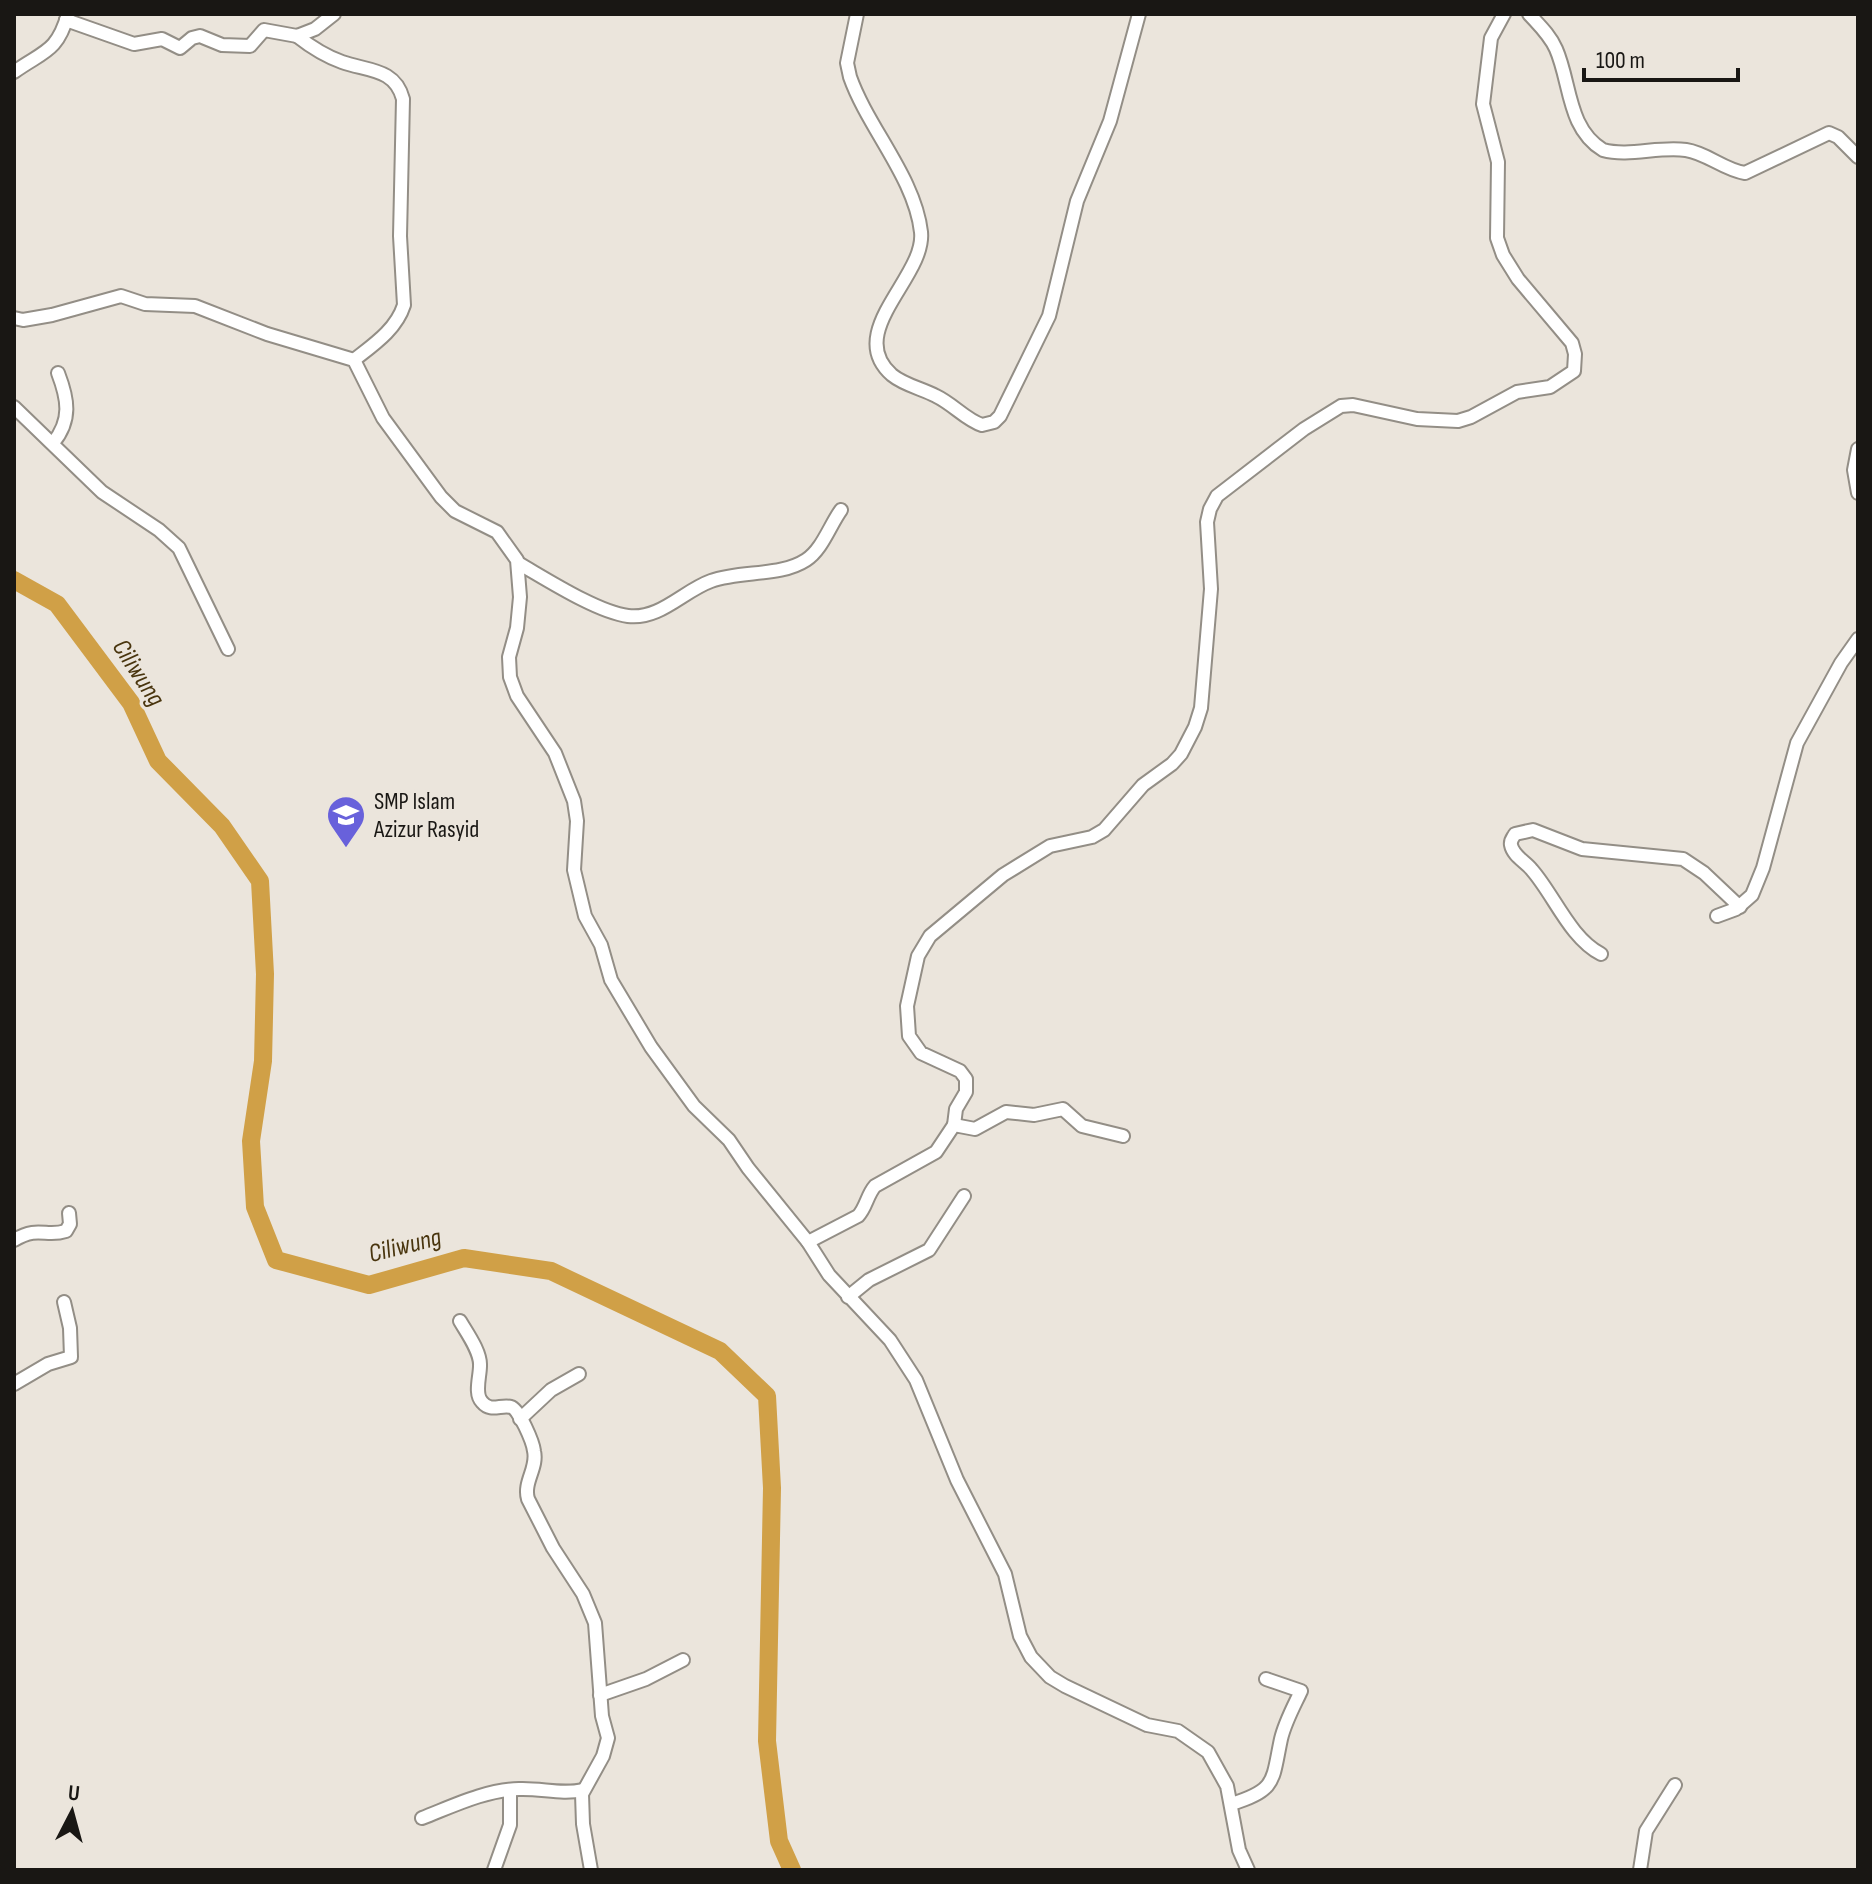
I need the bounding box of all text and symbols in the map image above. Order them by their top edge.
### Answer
scale bar [1584,32,1738,82]
text: 100 m [1596,46,1645,75]
water label: Ciliwung [105,634,171,713]
place label: SMP Islam Azizur Rasyid [373,787,479,844]
school or university icon: SMP Islam Azizur Rasyid [325,794,367,849]
water label: Ciliwung [366,1222,445,1270]
north arrow [32,1772,112,1852]
text: U [67,1780,81,1808]

